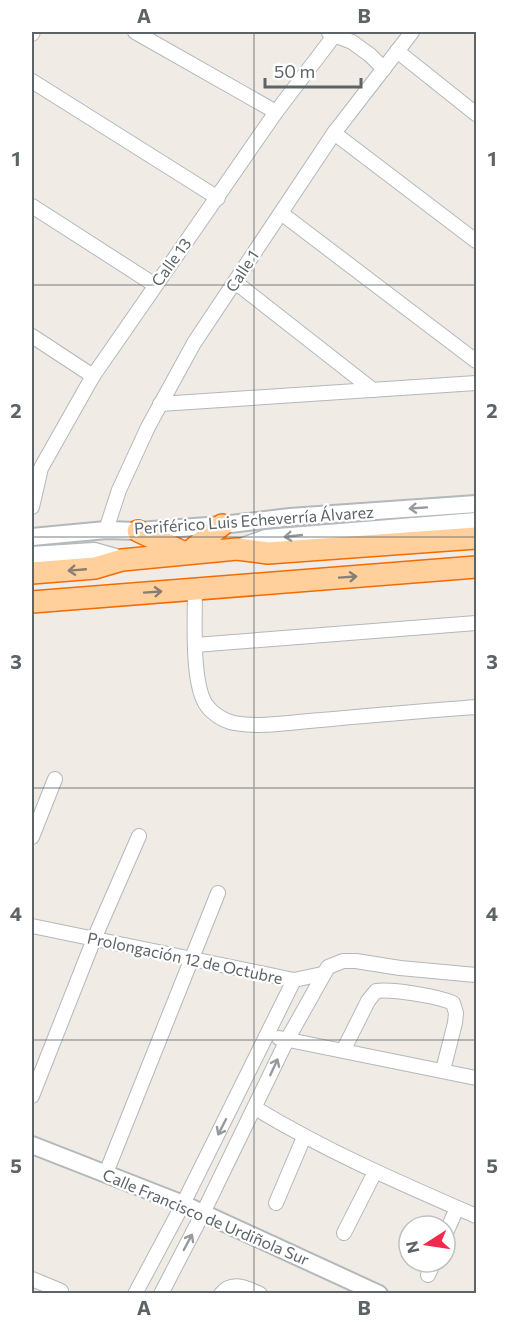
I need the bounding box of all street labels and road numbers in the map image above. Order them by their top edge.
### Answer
street label: Calle 13 [147,234,194,290]
street label: Calle 1 [221,246,262,295]
street label: Periférico Luis Echeverría Álvarez [133,502,374,537]
street label: Prolongación 12 de Octubre [86,928,285,988]
street label: Calle Francisco de Urdiñola Sur [100,1164,313,1269]

